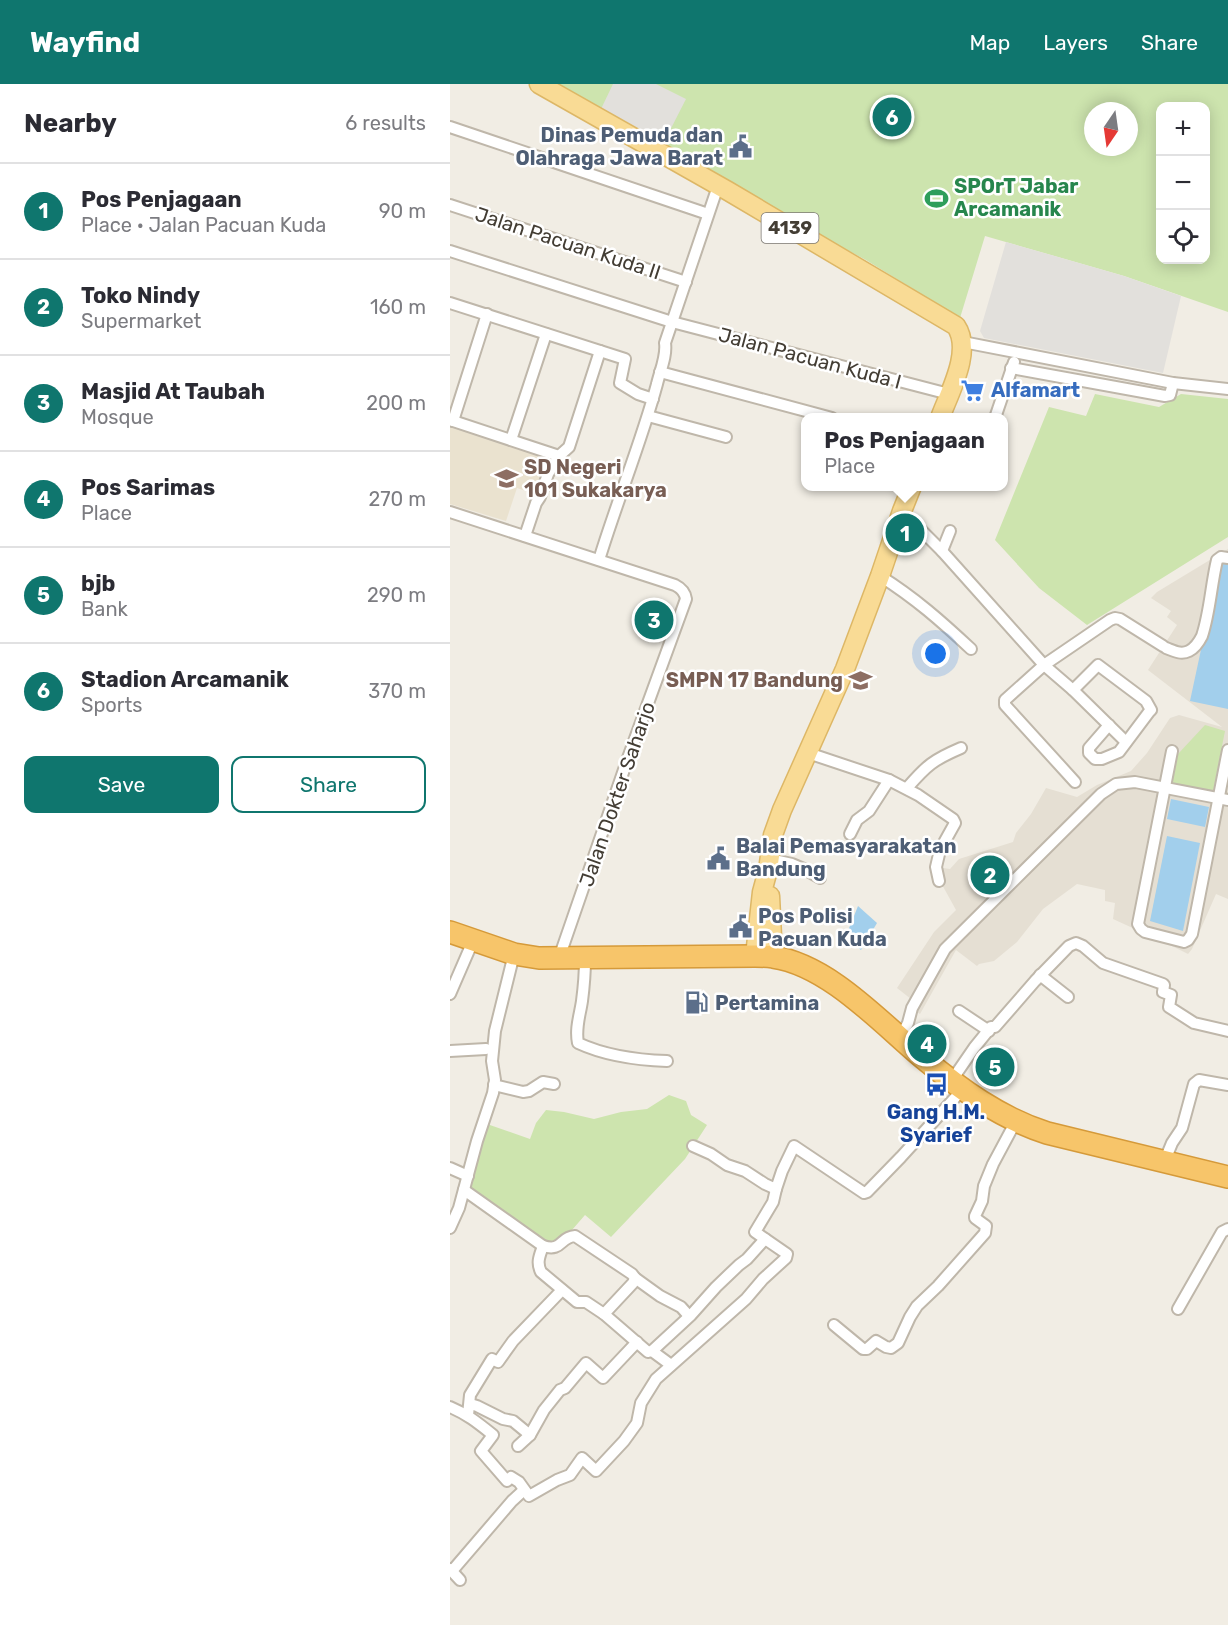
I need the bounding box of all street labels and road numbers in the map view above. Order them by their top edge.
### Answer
street label: Jalan Pacuan Kuda II [472,202,664,284]
road number: 4139 [762,213,818,243]
street label: Jalan Pacuan Kuda I [716,322,904,394]
street label: Jalan Dokter Saharjo [574,698,660,890]

